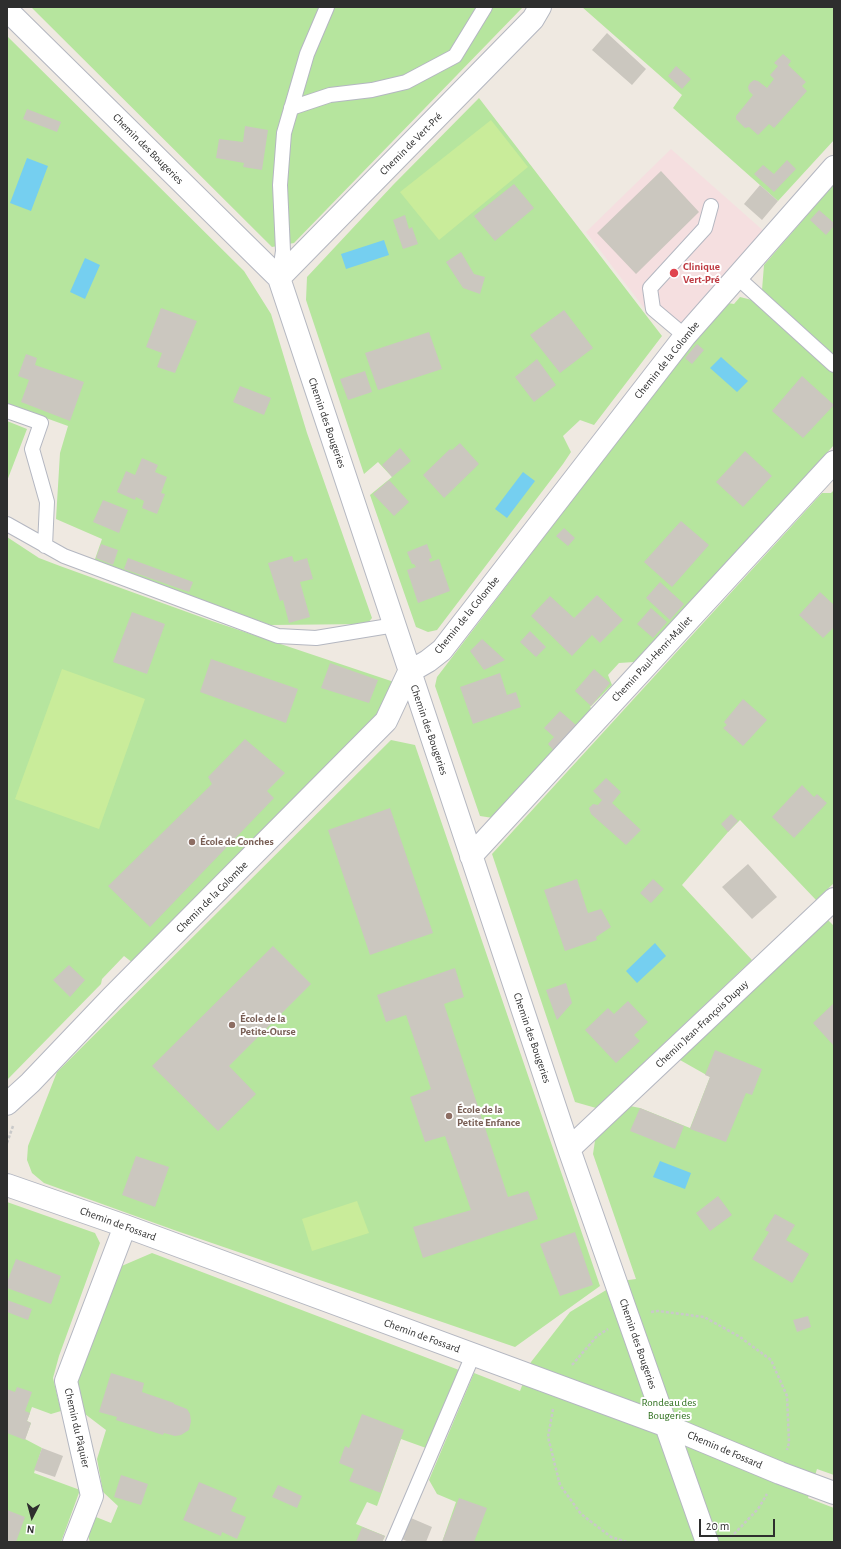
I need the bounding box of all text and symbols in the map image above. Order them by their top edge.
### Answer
street label: Chemin de Vert-Pré [377,110,445,178]
street label: Chemin des Bougeries [110,111,186,187]
place label: Clinique Vert-Pré [683,260,720,286]
marker: Clinique Vert-Pré [668,267,680,279]
street label: Chemin de la Colombe [632,319,702,401]
street label: Chemin des Bougeries [305,376,349,470]
street label: Chemin de la Colombe [432,574,502,656]
street label: Chemin Paul-Henri-Mallet [609,613,695,705]
street label: Chemin des Bougeries [407,683,451,777]
place label: École de Conches [200,835,274,849]
marker: École de Conches [187,837,197,847]
street label: Chemin de la Colombe [173,858,251,936]
street label: Chemin Jean-François Dupuy [653,977,751,1071]
street label: Chemin des Bougeries [510,991,554,1085]
place label: École de la Petite-Ourse [240,1012,296,1038]
marker: École de la Petite-Ourse [227,1020,237,1030]
place label: École de la Petite Enfance [457,1103,520,1129]
marker: École de la Petite Enfance [444,1111,454,1121]
street label: Chemin de Fossard [78,1204,158,1244]
street label: Chemin des Bougeries [616,1297,660,1391]
street label: Chemin de Fossard [382,1316,462,1356]
street label: Chemin du Pâquier [61,1387,93,1469]
park label: Rondeau des Bougeries [642,1396,696,1422]
street label: Chemin de Fossard [686,1428,764,1472]
north arrow [12,1497,52,1537]
scale bar [701,1511,777,1537]
text: 20 m [706,1520,729,1532]
text: N [26,1524,35,1535]

